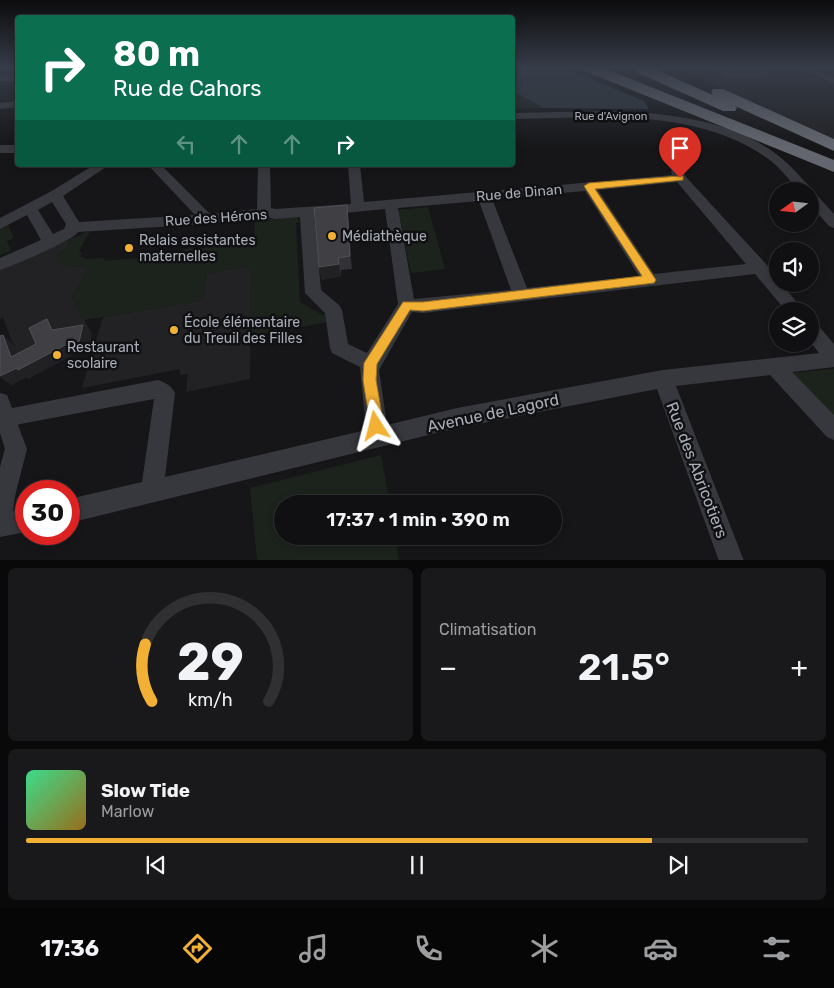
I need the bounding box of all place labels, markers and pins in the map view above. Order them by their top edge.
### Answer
pin [659,127,701,178]
place label: Médiathèque [342,228,427,245]
marker: Médiathèque [326,230,338,242]
place label: Relais assistantes maternelles [139,232,256,265]
marker: Relais assistantes maternelles [123,242,135,254]
place label: École élémentaire du Treuil des Filles [184,313,303,347]
marker: École élémentaire du Treuil des Filles [168,324,180,336]
place label: Restaurant scolaire [67,339,140,372]
marker: Restaurant scolaire [51,349,63,361]

